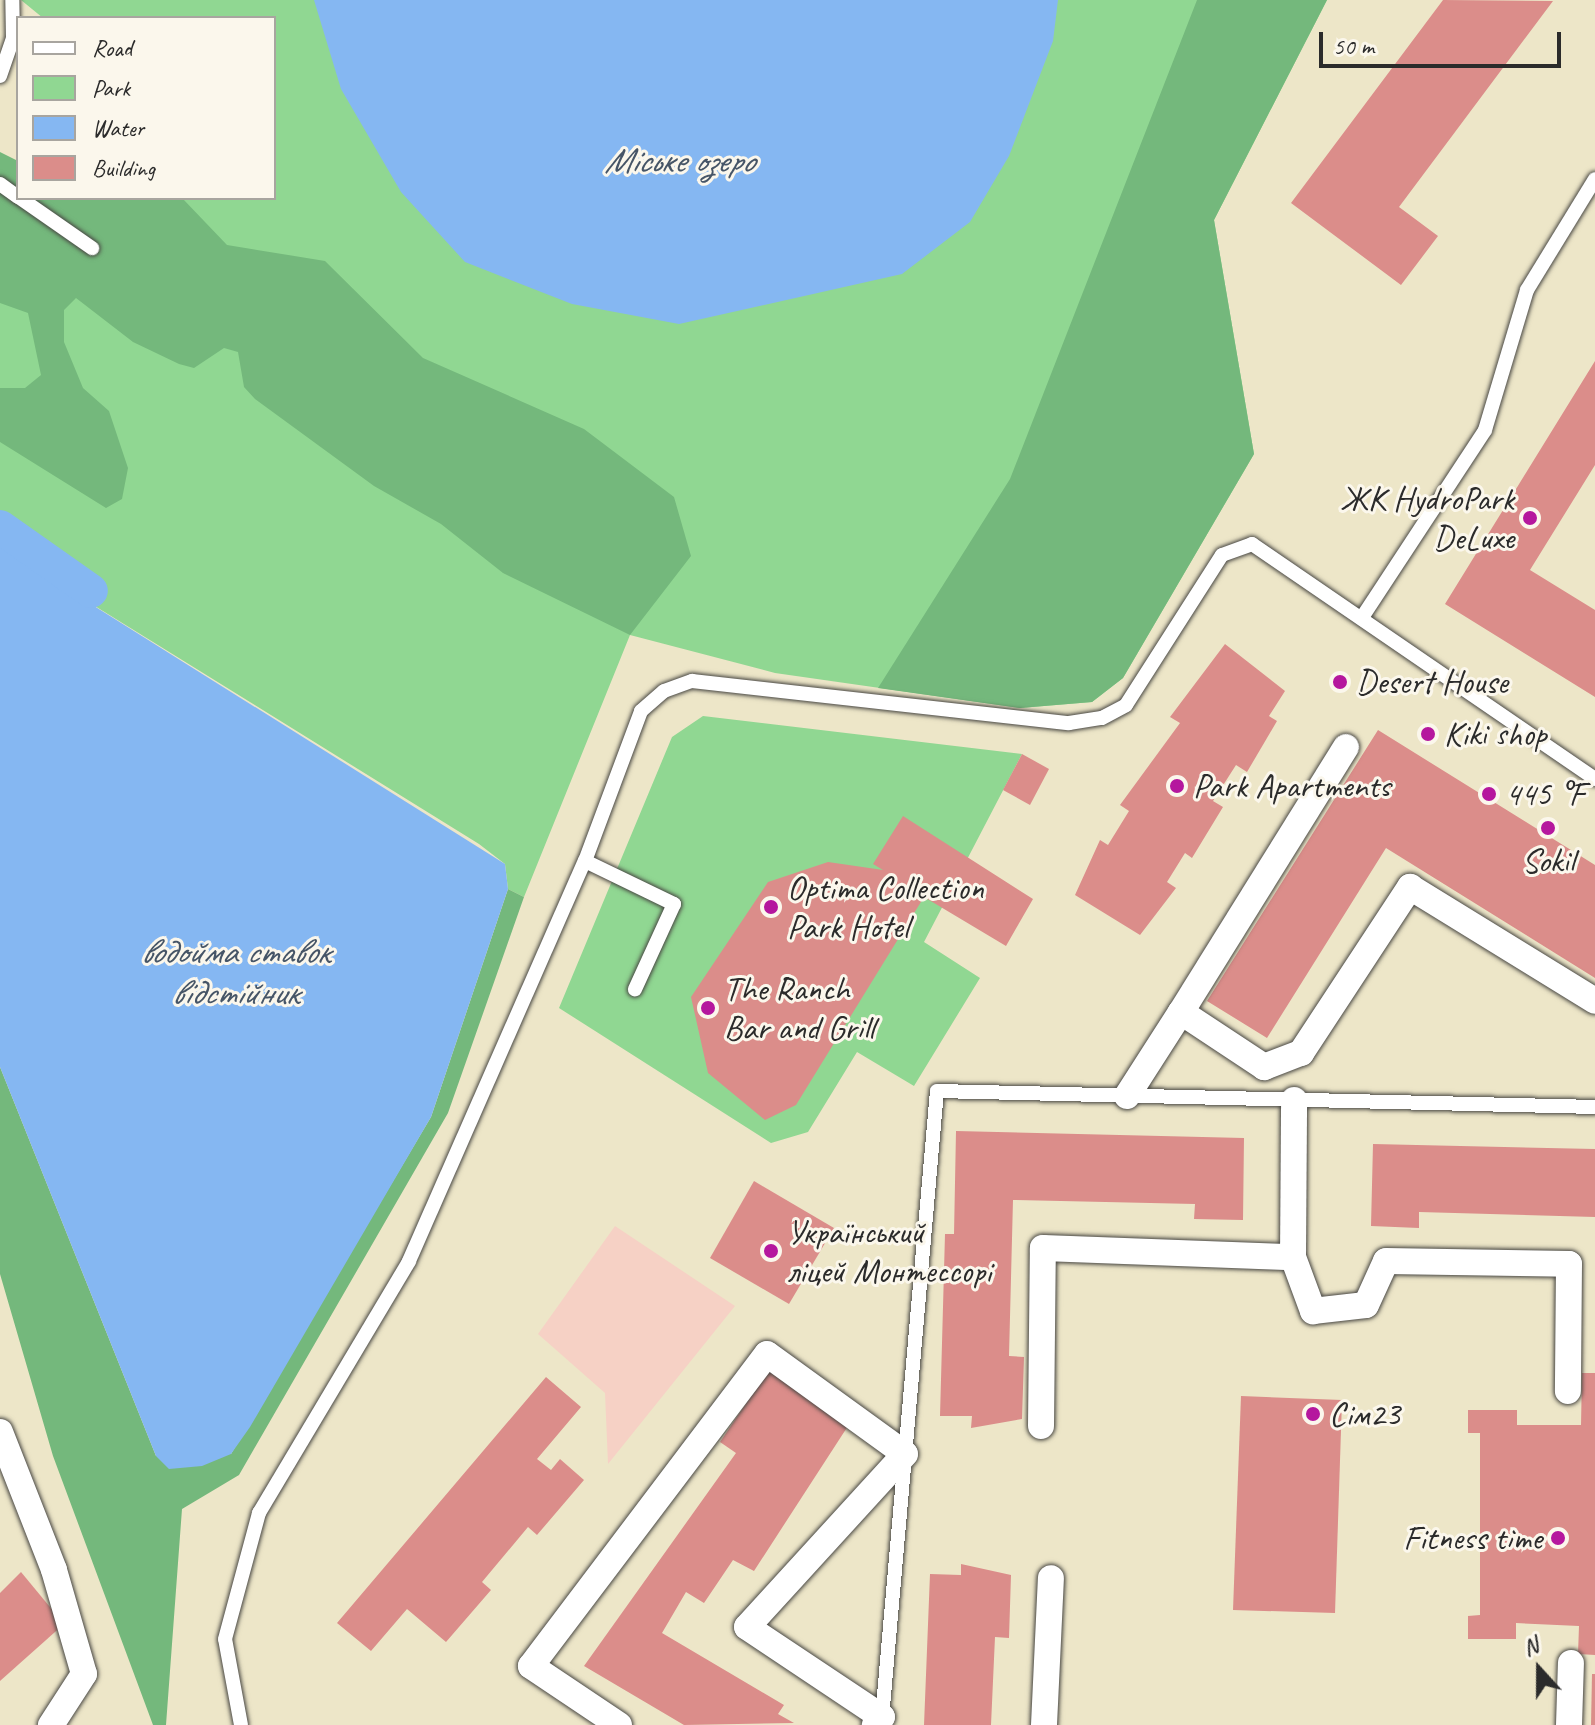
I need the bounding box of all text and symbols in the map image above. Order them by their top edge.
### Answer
legend [16,16,276,200]
scale bar [1323,16,1565,66]
text: 50 m [1333,31,1374,61]
text: Road [92,33,132,63]
text: Park [92,73,130,103]
text: Water [92,113,144,143]
water label: Міське озеро [604,139,754,183]
text: Building [92,153,155,183]
place label: ЖК HydroPark DeLuxe [1340,478,1514,558]
marker: ЖК HydroPark DeLuxe [1521,509,1539,527]
place label: Desert House [1356,662,1508,702]
marker: Desert House [1331,673,1349,691]
place label: Kiki shop [1444,714,1547,754]
marker: Kiki shop [1419,725,1437,743]
place label: Park Apartments [1193,766,1392,806]
place label: 445 °F [1505,774,1584,814]
marker: Park Apartments [1168,777,1186,795]
marker: 445 °F [1480,785,1498,803]
marker: Sokil [1539,819,1557,837]
place label: Sokil [1522,841,1574,881]
place label: Optima Collection Park Hotel [787,867,984,946]
marker: Optima Collection Park Hotel [762,898,780,916]
water label: водойма ставок відстійник [139,929,331,1014]
place label: The Ranch Bar and Grill [724,968,876,1048]
marker: The Ranch Bar and Grill [699,999,717,1017]
place label: Український ліцей Монтессорі [787,1211,991,1290]
marker: Український ліцей Монтессорі [762,1242,780,1260]
place label: Сім23 [1329,1394,1400,1434]
marker: Сім23 [1304,1405,1322,1423]
place label: Fitness time [1401,1518,1542,1558]
marker: Fitness time [1549,1529,1567,1547]
north arrow [1499,1629,1579,1709]
text: N [1519,1631,1542,1662]

